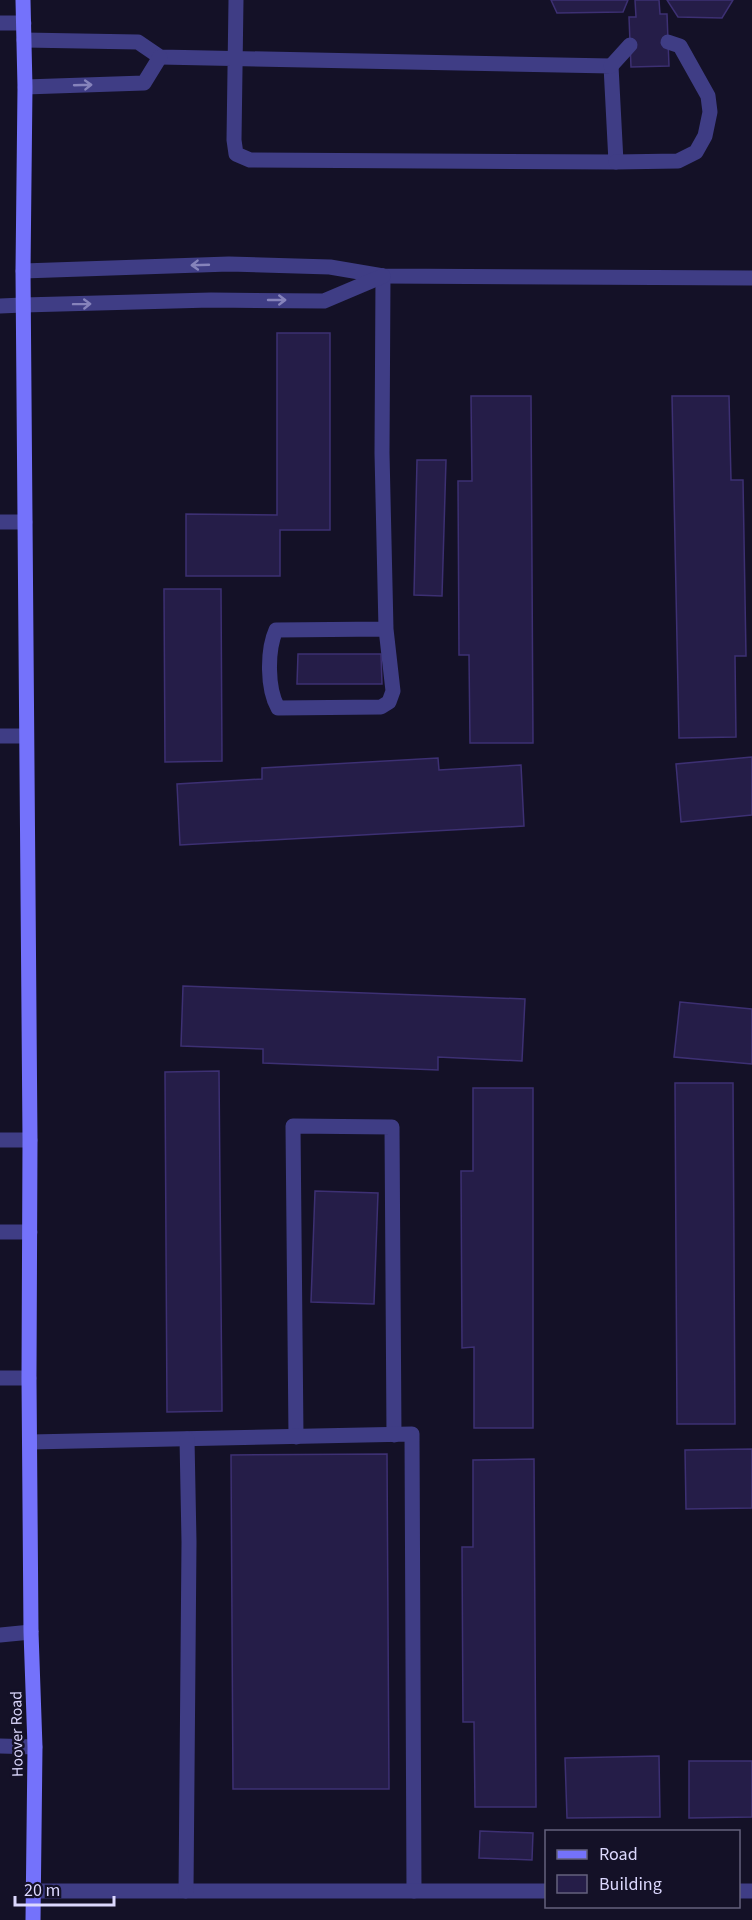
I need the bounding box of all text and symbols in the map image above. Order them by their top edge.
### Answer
one-way arrow [73,80,93,91]
one-way arrow [190,260,210,271]
one-way arrow [266,294,286,306]
one-way arrow [71,298,91,310]
street label: Hoover Road [5,1691,29,1777]
legend [545,1830,740,1908]
text: Road [599,1842,638,1867]
scale bar [15,1869,114,1907]
text: Building [599,1872,662,1897]
text: 20 m [24,1878,60,1903]

